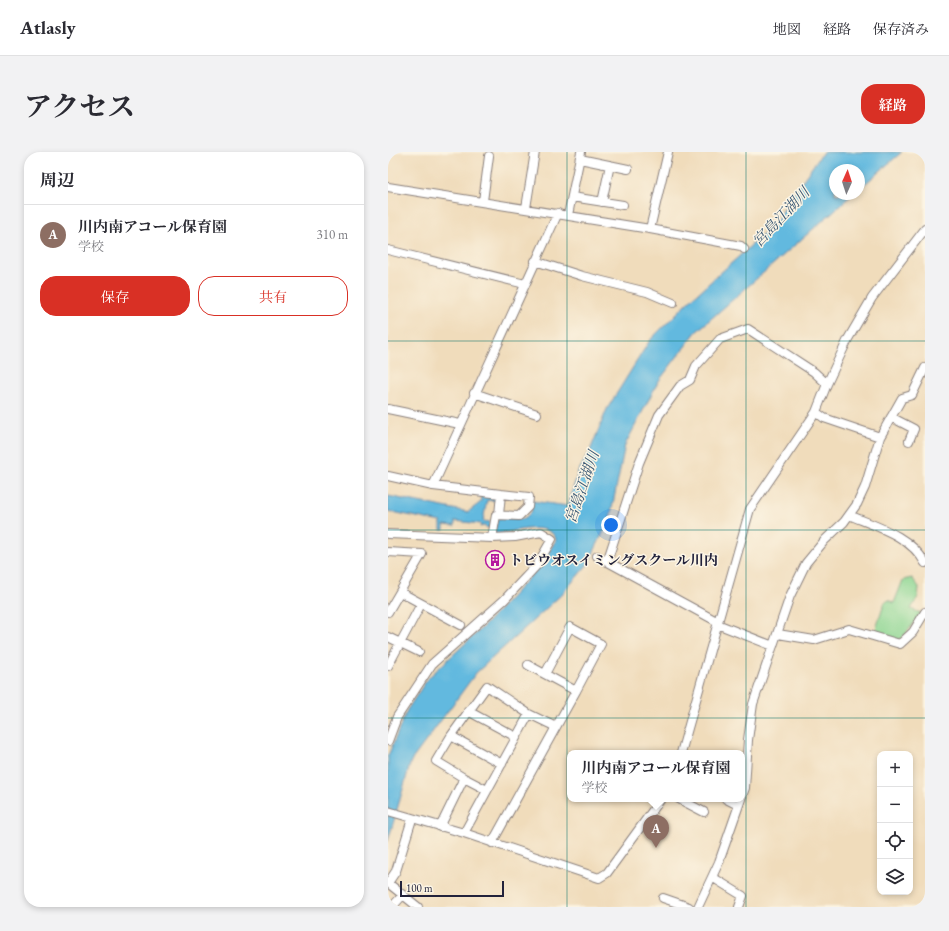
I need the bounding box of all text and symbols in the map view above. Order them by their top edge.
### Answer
text: Atlasly [20,15,76,40]
text: 地図 [773,20,801,38]
text: 経路 [823,20,851,38]
text: 保存済み [873,20,929,38]
button: 経路 [861,84,925,124]
text: アクセス [24,88,135,124]
north arrow [829,164,865,200]
text: 周辺 [40,169,74,191]
water label: 宮島江湖川 [748,181,815,251]
text: 川内南アコール保育園 [78,217,227,236]
text: A [48,226,58,243]
text: 310 m [317,226,348,243]
text: 学校 [78,238,104,255]
button: 保存 [40,276,190,316]
button: 共有 [198,276,348,316]
water label: 宮島江湖川 [560,446,603,525]
your location [601,515,621,535]
building icon: トビウオスイミングスクール川内 [484,549,506,571]
place label: トビウオスイミングスクール川内 [509,551,718,569]
popup [567,750,745,802]
map controls [877,751,913,895]
button: + [877,751,913,787]
text: 川内南アコール保育園 [582,758,730,777]
text: 学校 [582,779,608,796]
button: − [877,787,913,823]
pin: A [643,815,669,848]
button: locate [877,823,913,859]
button: layers [877,859,913,895]
scale bar [400,879,504,898]
text: 100 m [406,881,433,895]

